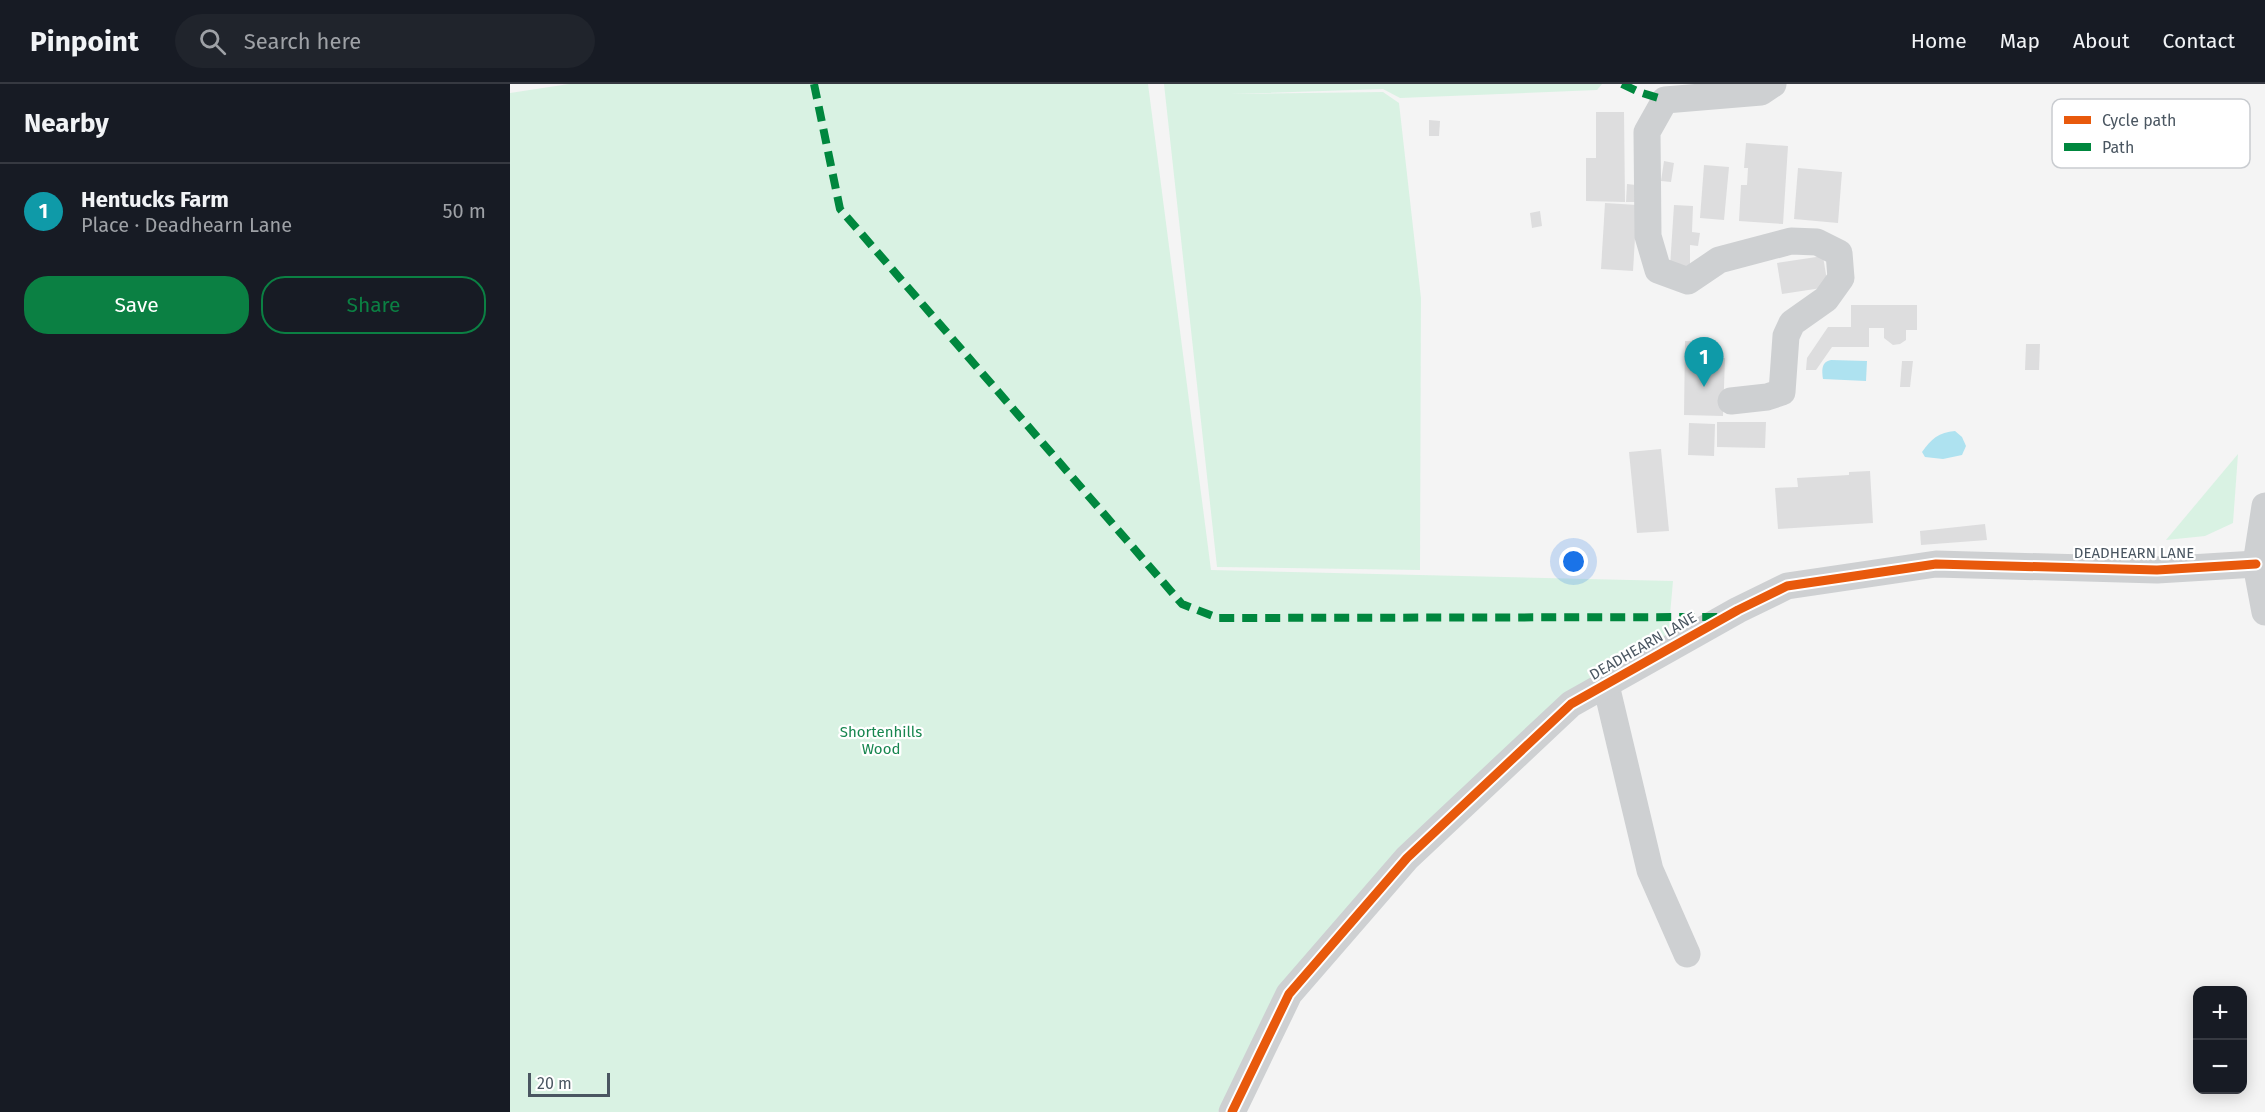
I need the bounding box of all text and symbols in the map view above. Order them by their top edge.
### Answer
search box [175,14,595,68]
text: Pinpoint [30,25,139,58]
icon: search [196,25,229,58]
text: Search here [244,28,361,55]
text: Home [1911,28,1967,54]
text: Map [2000,28,2040,54]
text: About [2073,28,2130,54]
text: Contact [2163,28,2235,54]
legend [2052,99,2250,168]
text: Nearby [24,108,109,139]
text: Cycle path [2102,111,2176,130]
text: Path [2102,138,2134,157]
text: Hentucks Farm [81,186,229,213]
text: 1 [39,199,48,223]
text: 50 m [442,199,486,223]
text: Place · Deadhearn Lane [81,213,292,237]
button: Save [24,276,249,334]
button: Share [261,276,486,334]
pin: 1 [1684,338,1724,387]
street label: DEADHEARN LANE [2074,544,2194,562]
your location [1559,547,1588,576]
street label: DEADHEARN LANE [1586,608,1700,684]
park label: Shortenhills Wood [840,723,922,758]
map controls [2193,986,2247,1094]
button: + [2193,986,2247,1040]
button: − [2193,1040,2247,1094]
scale bar [528,1070,610,1098]
text: 20 m [537,1074,572,1093]

